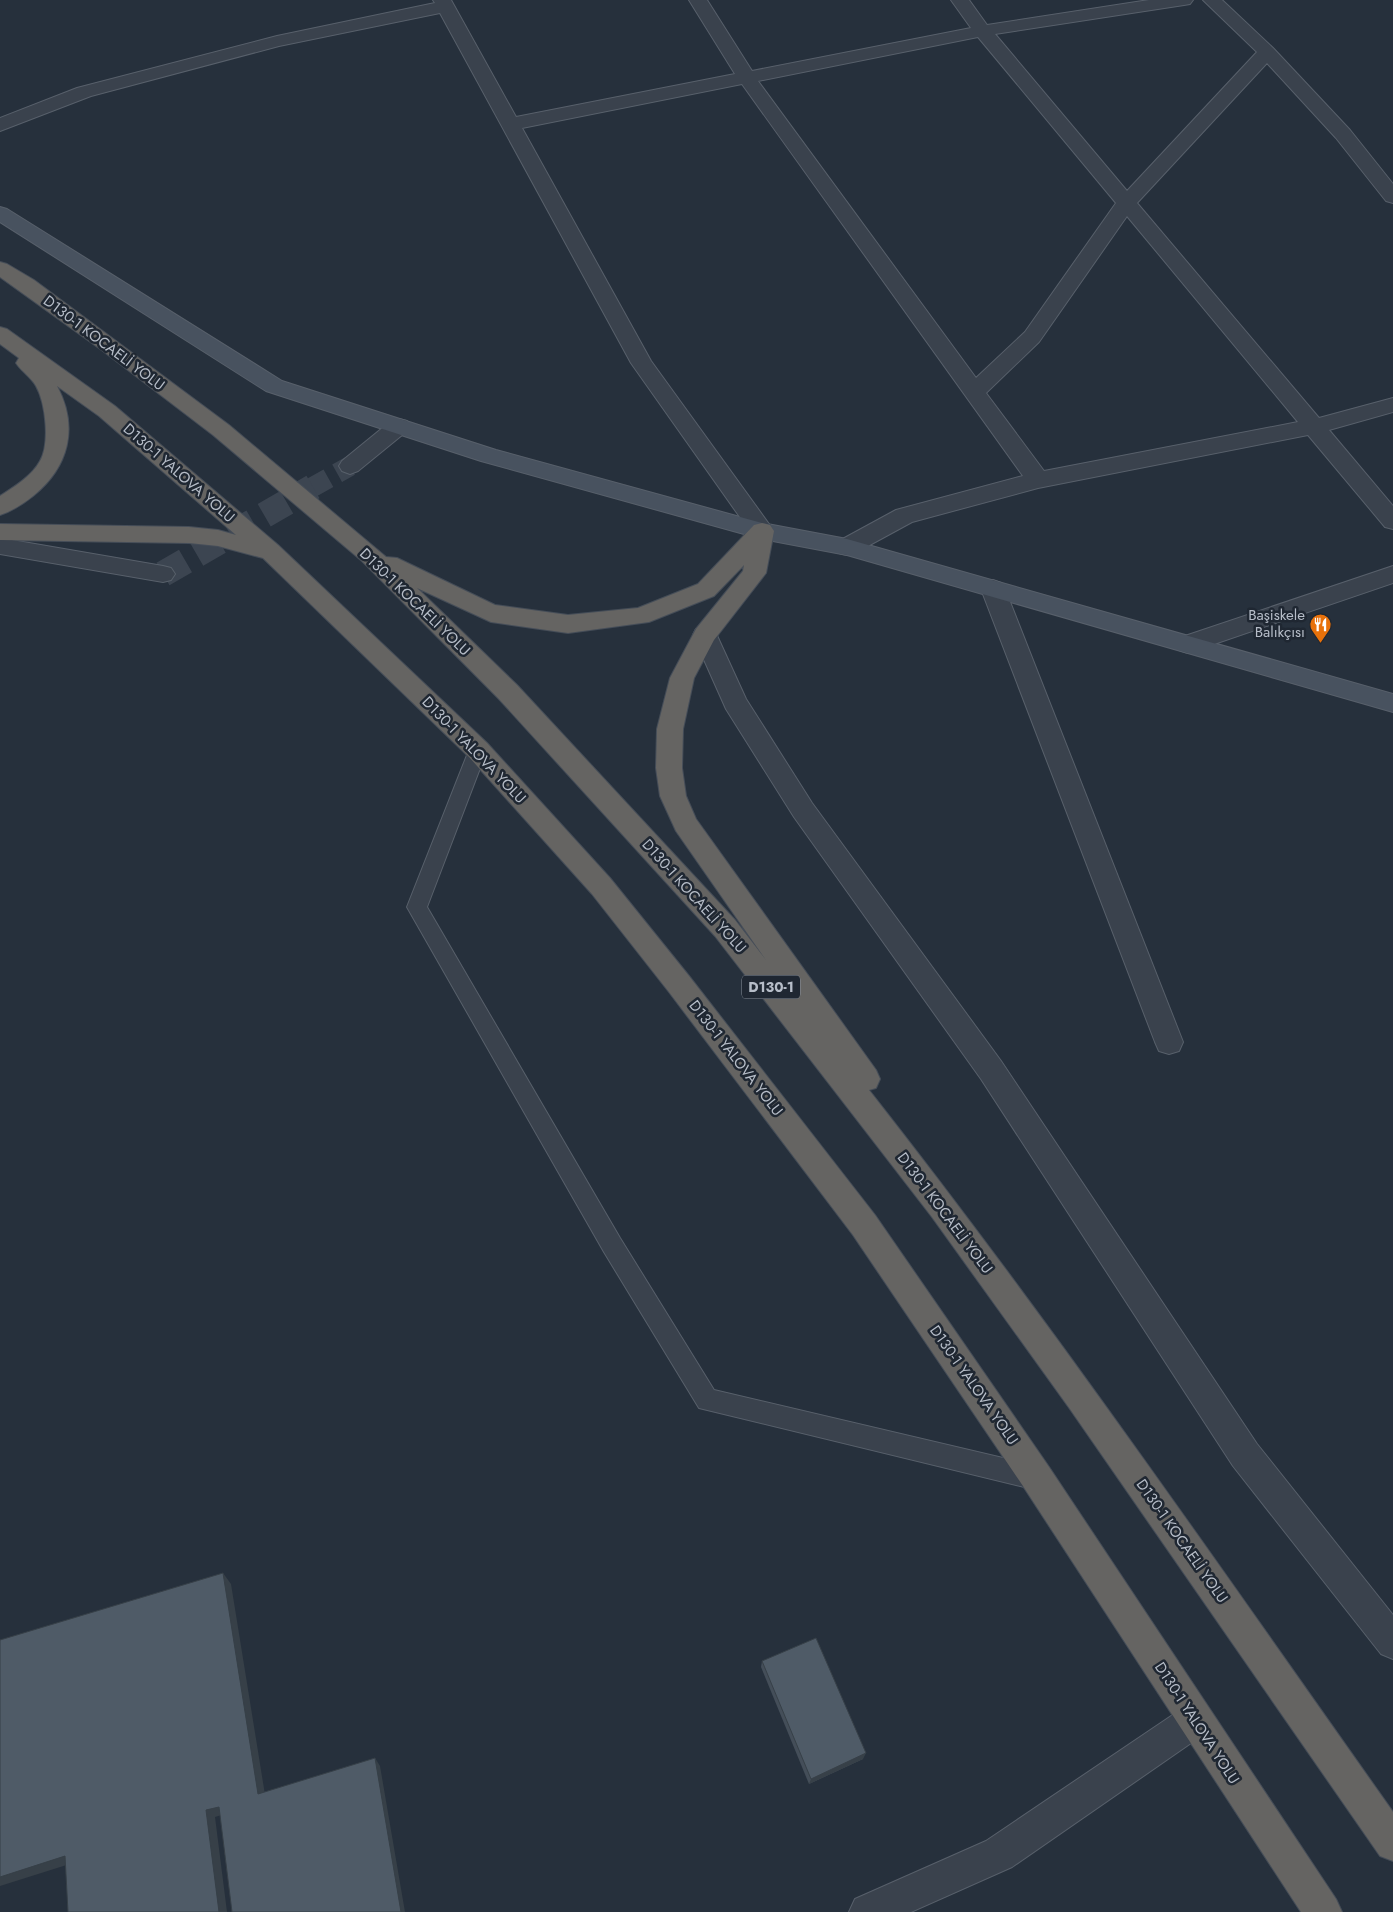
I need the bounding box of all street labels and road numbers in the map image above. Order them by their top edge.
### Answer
street label: D130-1 KOCAELİ YOLU [39,290,169,396]
street label: D130-1 YALOVA YOLU [118,418,240,528]
street label: D130-1 KOCAELİ YOLU [355,543,475,661]
street label: D130-1 YALOVA YOLU [417,691,531,809]
street label: D130-1 KOCAELİ YOLU [637,834,751,958]
road number: D130-1 [742,976,800,999]
street label: D130-1 YALOVA YOLU [684,995,788,1121]
street label: D130-1 KOCAELİ YOLU [892,1148,998,1278]
street label: D130-1 YALOVA YOLU [924,1321,1024,1449]
street label: D130-1 KOCAELİ YOLU [1131,1475,1233,1607]
street label: D130-1 YALOVA YOLU [1149,1658,1245,1788]

